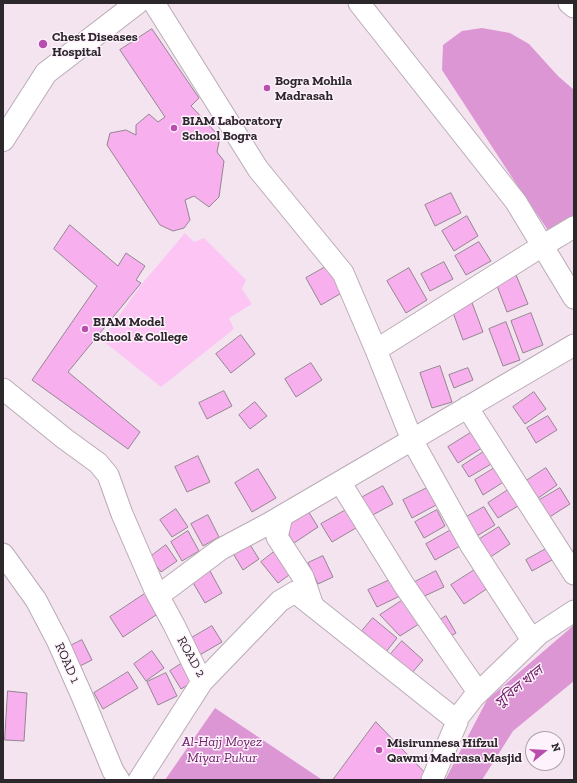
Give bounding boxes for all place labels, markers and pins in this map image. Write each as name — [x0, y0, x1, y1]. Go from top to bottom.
place label: Chest Diseases Hospital — [52, 29, 138, 60]
marker: Chest Diseases Hospital — [37, 38, 49, 50]
place label: Bogra Mohila Madrasah — [275, 73, 352, 104]
marker: Bogra Mohila Madrasah — [262, 83, 272, 93]
place label: BIAM Laboratory School Bogra — [182, 113, 282, 144]
marker: BIAM Laboratory School Bogra — [169, 123, 179, 133]
place label: BIAM Model School & College — [93, 314, 188, 345]
marker: BIAM Model School & College — [80, 324, 90, 334]
place label: Misirunnesa Hifzul Qawmi Madrasa Masjid — [387, 735, 522, 766]
marker: Misirunnesa Hifzul Qawmi Madrasa Masjid — [374, 745, 384, 755]

